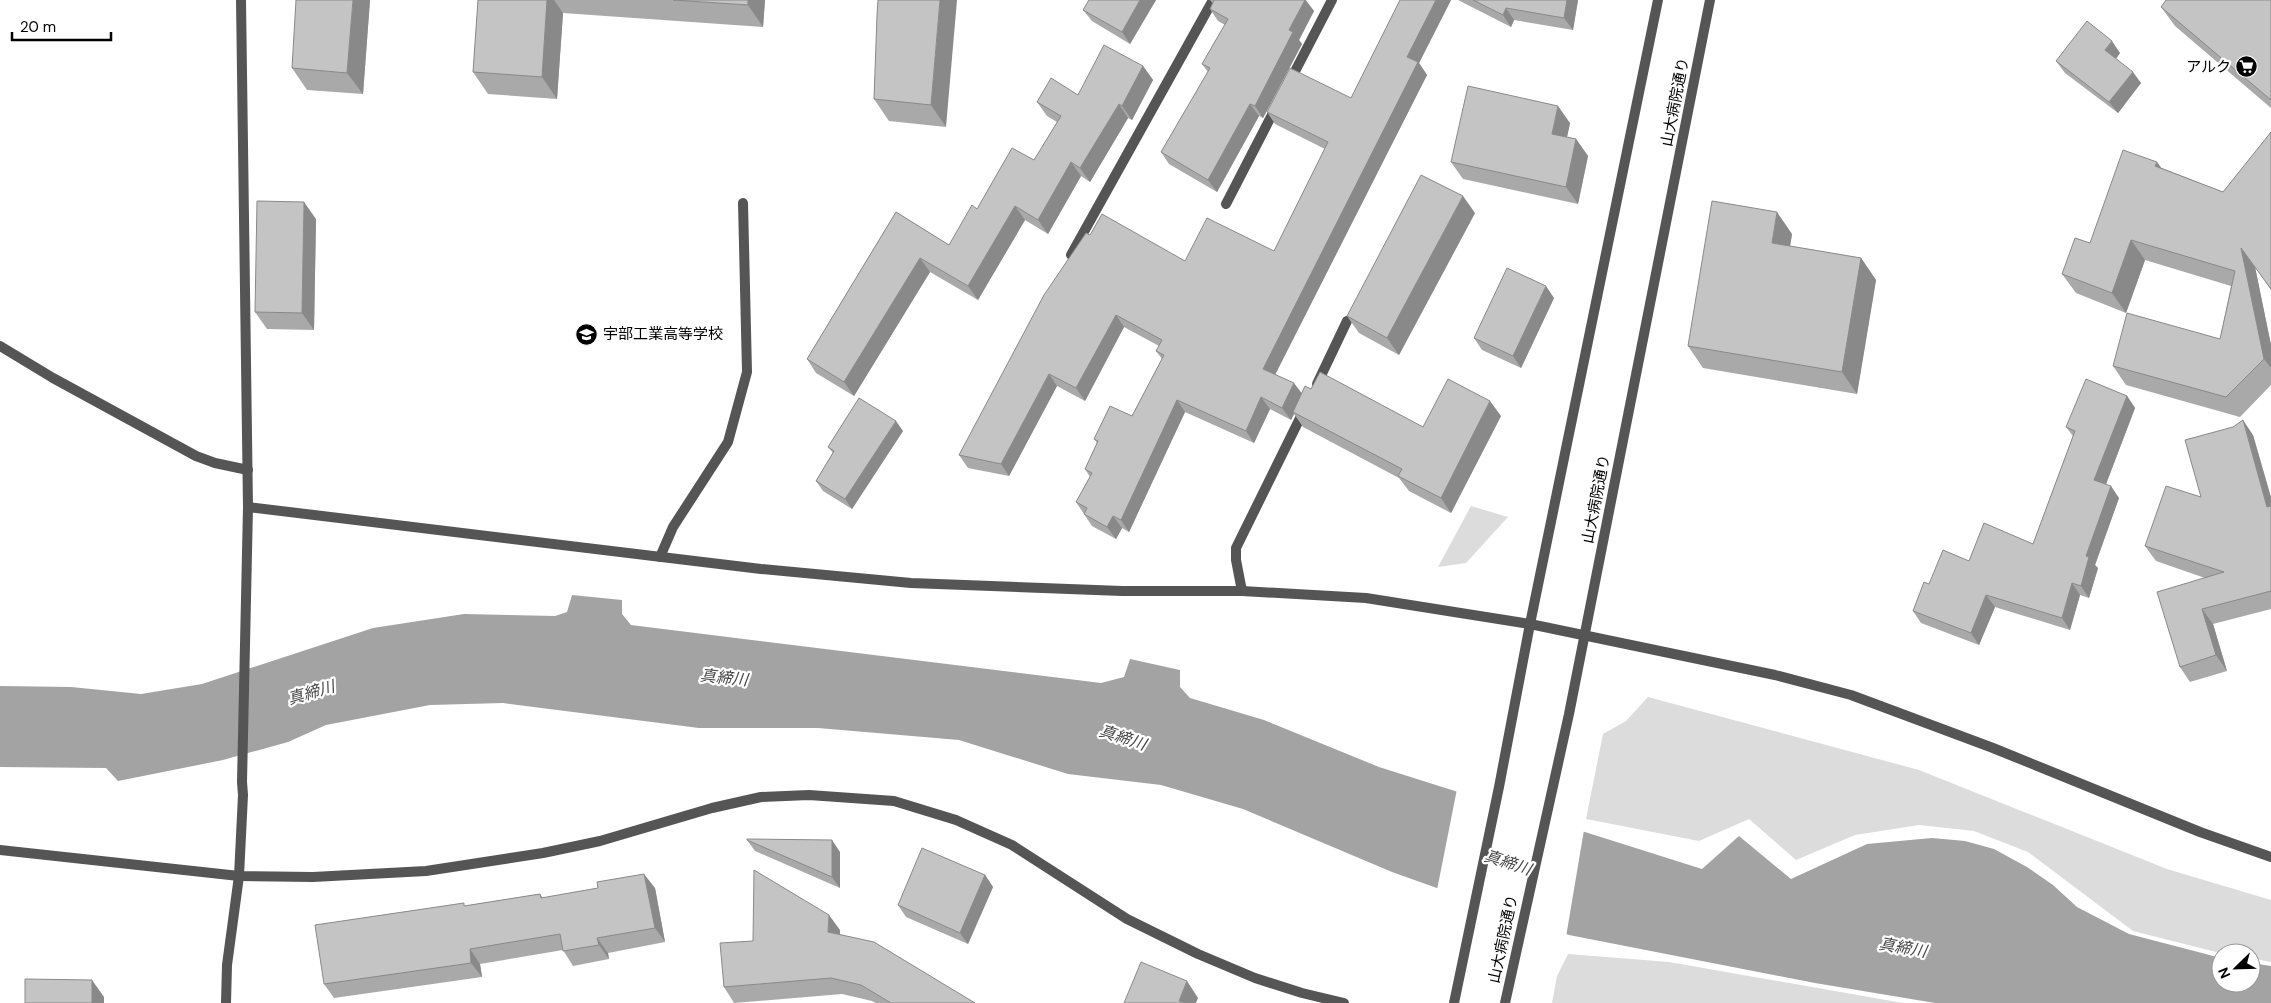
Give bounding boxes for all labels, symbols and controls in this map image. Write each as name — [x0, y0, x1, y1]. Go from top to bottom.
scale bar — [12, 10, 111, 42]
text: 20 m — [20, 17, 56, 37]
supermarket icon: アルク — [2235, 55, 2259, 79]
street label: 山大病院通り — [1657, 56, 1693, 148]
place label: アルク — [2186, 57, 2231, 77]
school or university icon: 宇部工業高等学校 — [575, 322, 599, 346]
place label: 宇部工業高等学校 — [603, 324, 723, 344]
street label: 山大病院通り — [1578, 453, 1614, 545]
water label: 真締川 — [699, 665, 751, 691]
water label: 真締川 — [285, 675, 339, 709]
water label: 真締川 — [1097, 720, 1151, 755]
water label: 真締川 — [1482, 845, 1536, 880]
street label: 山大病院通り — [1484, 893, 1522, 985]
water label: 真締川 — [1877, 933, 1930, 962]
north arrow — [2211, 943, 2261, 993]
text: N — [2214, 965, 2234, 981]

